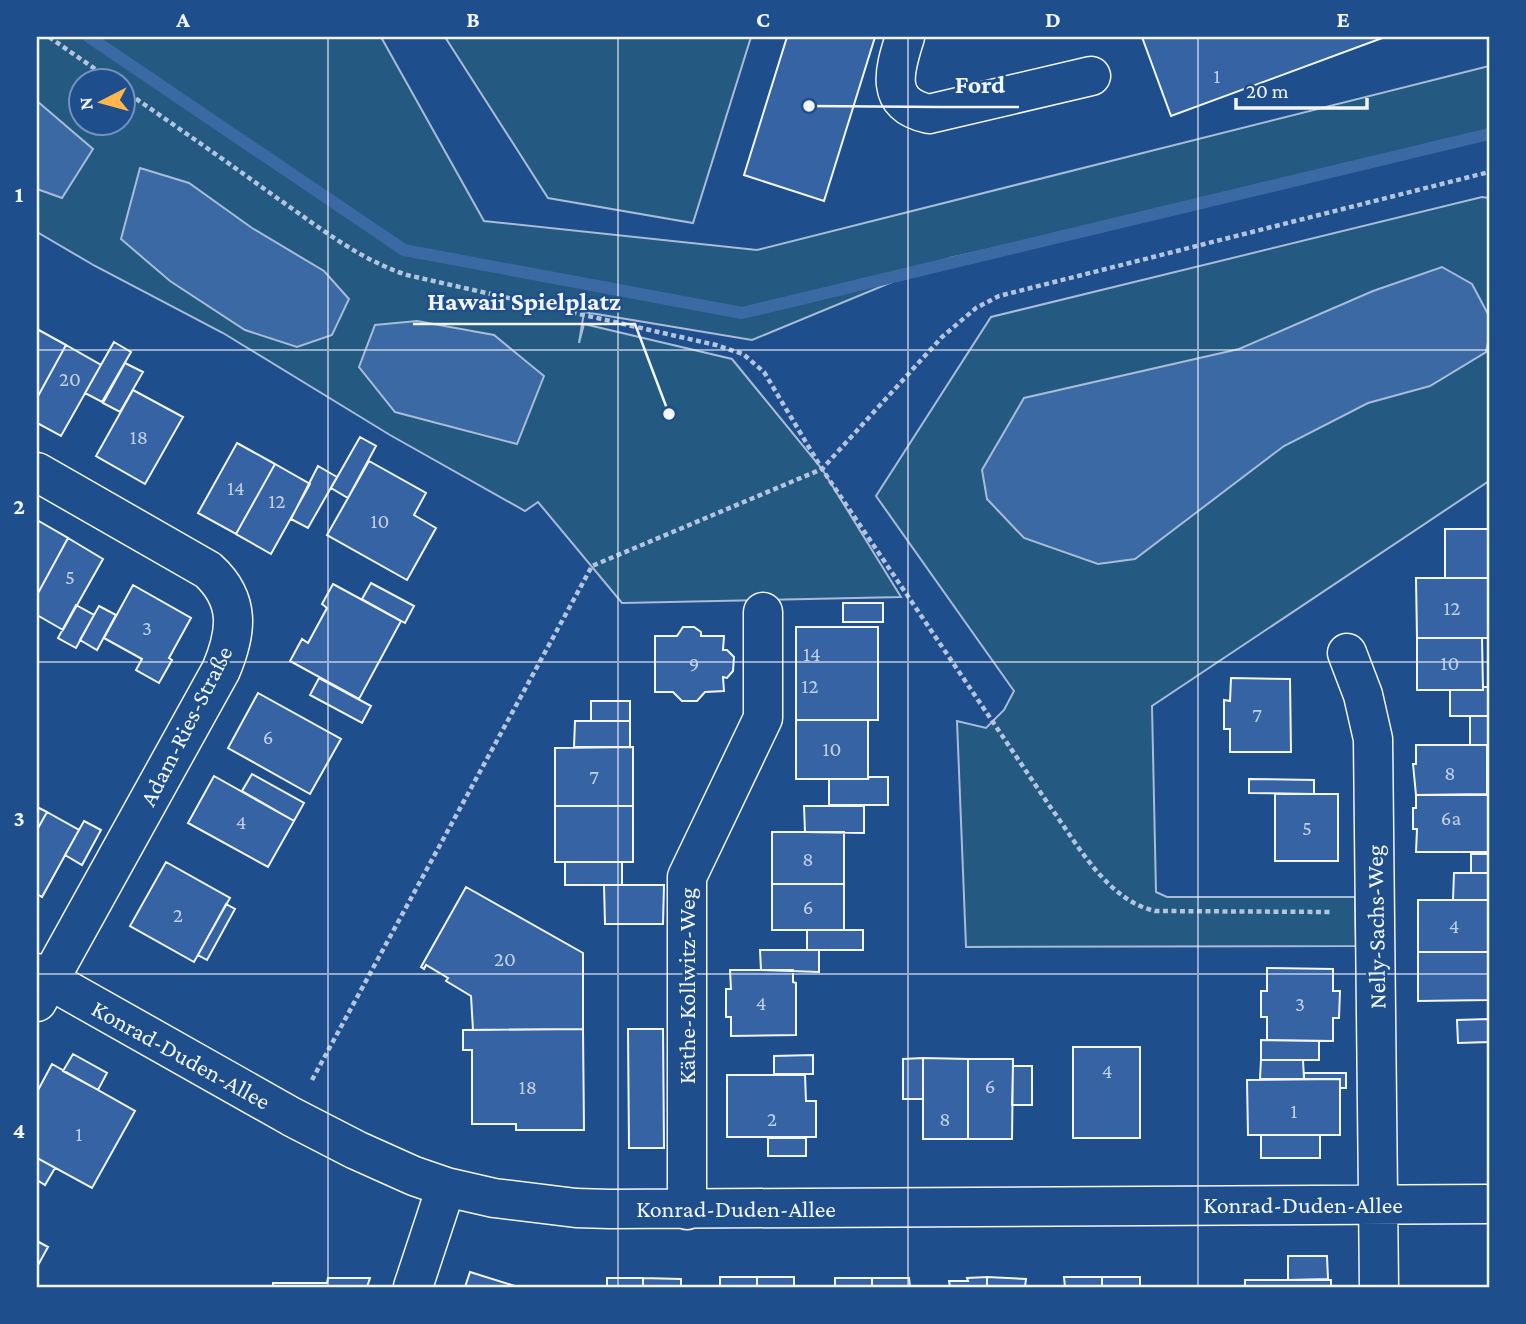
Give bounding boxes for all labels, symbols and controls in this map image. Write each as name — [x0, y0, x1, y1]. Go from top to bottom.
text: A — [175, 6, 190, 32]
text: B — [466, 6, 480, 32]
text: C — [756, 6, 770, 32]
text: D — [1045, 6, 1061, 32]
text: E — [1336, 6, 1350, 32]
callout: Ford — [941, 60, 1019, 107]
house number: 1 — [1214, 64, 1221, 88]
north arrow — [66, 66, 136, 136]
scale bar — [1236, 66, 1367, 110]
text: Ford — [955, 70, 1005, 99]
text: 20 m — [1246, 79, 1289, 103]
text: N — [74, 96, 97, 111]
text: 1 — [15, 181, 24, 207]
callout: Hawaii Spielplatz — [413, 277, 635, 324]
text: Hawaii Spielplatz — [427, 287, 621, 316]
house number: 20 — [59, 367, 81, 391]
house number: 18 — [130, 425, 148, 449]
house number: 14 — [227, 476, 245, 500]
house number: 12 — [269, 489, 285, 513]
text: 2 — [13, 493, 25, 519]
house number: 10 — [371, 509, 389, 533]
house number: 5 — [65, 565, 75, 589]
house number: 12 — [1444, 596, 1460, 620]
house number: 3 — [142, 616, 152, 640]
street label: Adam-Ries-Straße — [134, 641, 238, 810]
house number: 14 — [803, 642, 821, 666]
house number: 10 — [1441, 651, 1459, 675]
house number: 9 — [689, 652, 699, 676]
house number: 12 — [802, 674, 818, 698]
house number: 7 — [1252, 703, 1262, 727]
house number: 6 — [263, 725, 273, 749]
house number: 10 — [823, 737, 841, 761]
house number: 8 — [1444, 761, 1456, 785]
house number: 7 — [589, 765, 599, 789]
text: 3 — [13, 805, 25, 831]
house number: 6a — [1441, 806, 1461, 830]
house number: 4 — [236, 810, 246, 834]
house number: 5 — [1302, 816, 1312, 840]
street label: Nelly-Sachs-Weg — [1361, 844, 1390, 1009]
house number: 8 — [802, 847, 814, 871]
street label: Käthe-Kollwitz-Weg — [673, 887, 700, 1084]
house number: 6 — [803, 895, 813, 919]
house number: 2 — [173, 903, 183, 927]
house number: 4 — [1449, 914, 1459, 938]
house number: 20 — [494, 947, 516, 971]
house number: 4 — [756, 991, 766, 1015]
house number: 3 — [1295, 992, 1305, 1016]
street label: Konrad-Duden-Allee — [87, 994, 275, 1115]
house number: 4 — [1102, 1059, 1112, 1083]
house number: 6 — [985, 1074, 995, 1098]
house number: 18 — [519, 1075, 537, 1099]
house number: 1 — [1291, 1099, 1298, 1123]
house number: 2 — [767, 1107, 777, 1131]
house number: 8 — [939, 1107, 951, 1131]
text: 4 — [13, 1117, 25, 1143]
house number: 1 — [76, 1122, 83, 1146]
street label: Konrad-Duden-Allee — [1203, 1191, 1403, 1218]
street label: Konrad-Duden-Allee — [636, 1195, 836, 1222]

